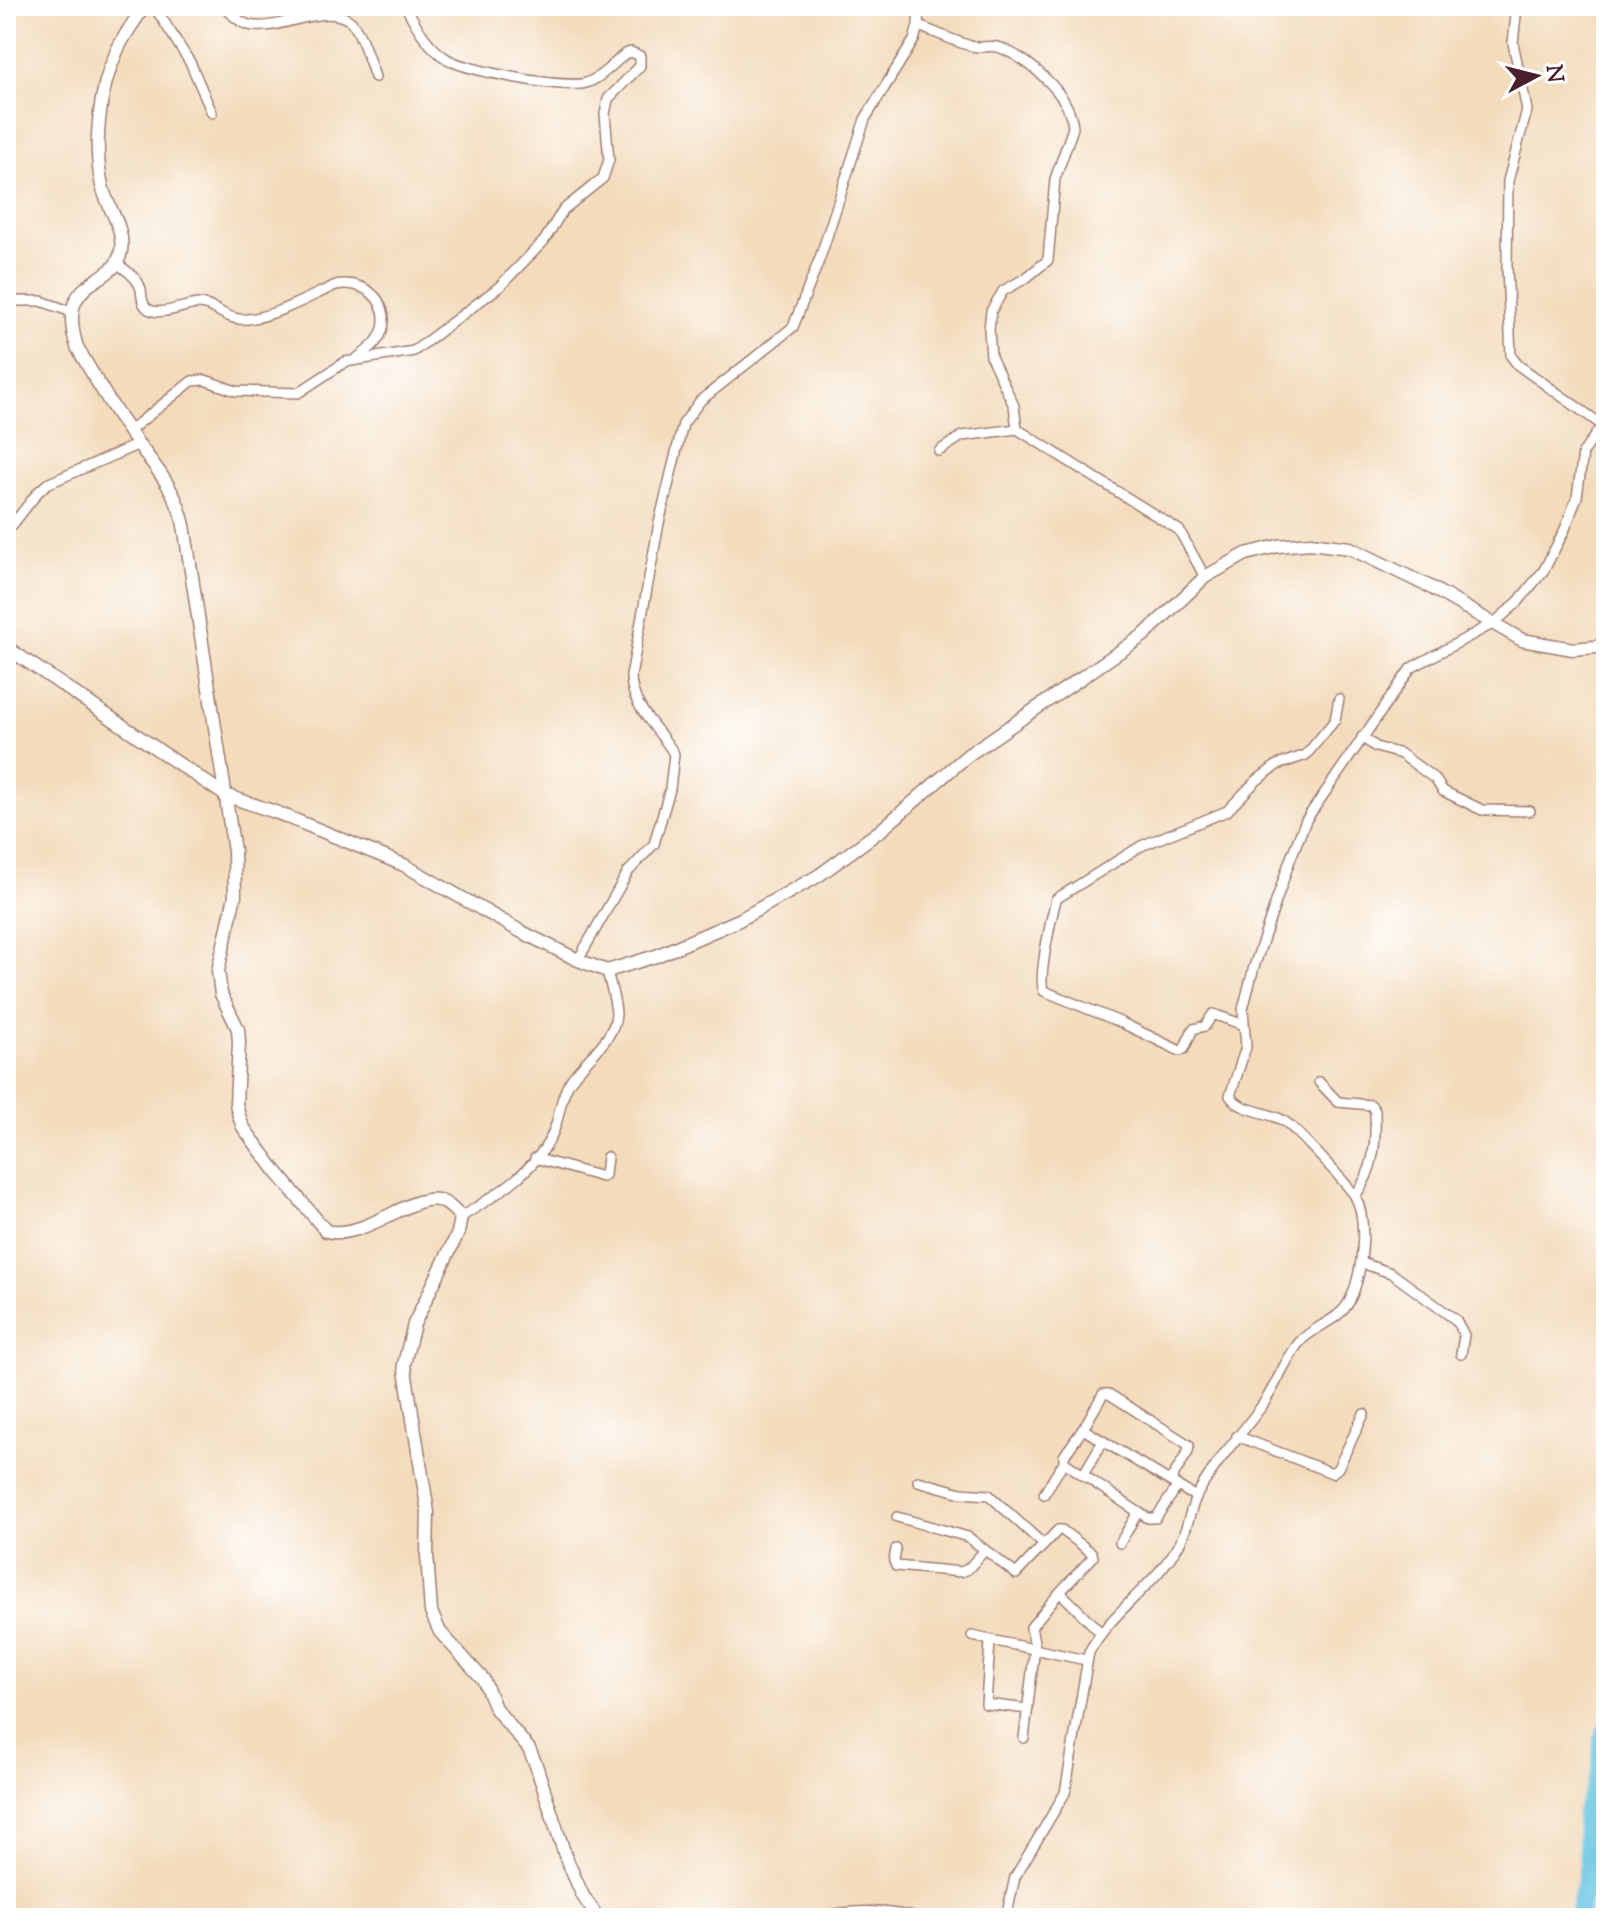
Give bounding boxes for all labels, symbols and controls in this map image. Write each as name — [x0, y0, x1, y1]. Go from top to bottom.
north arrow — [1496, 36, 1576, 116]
text: N — [1536, 63, 1570, 85]

